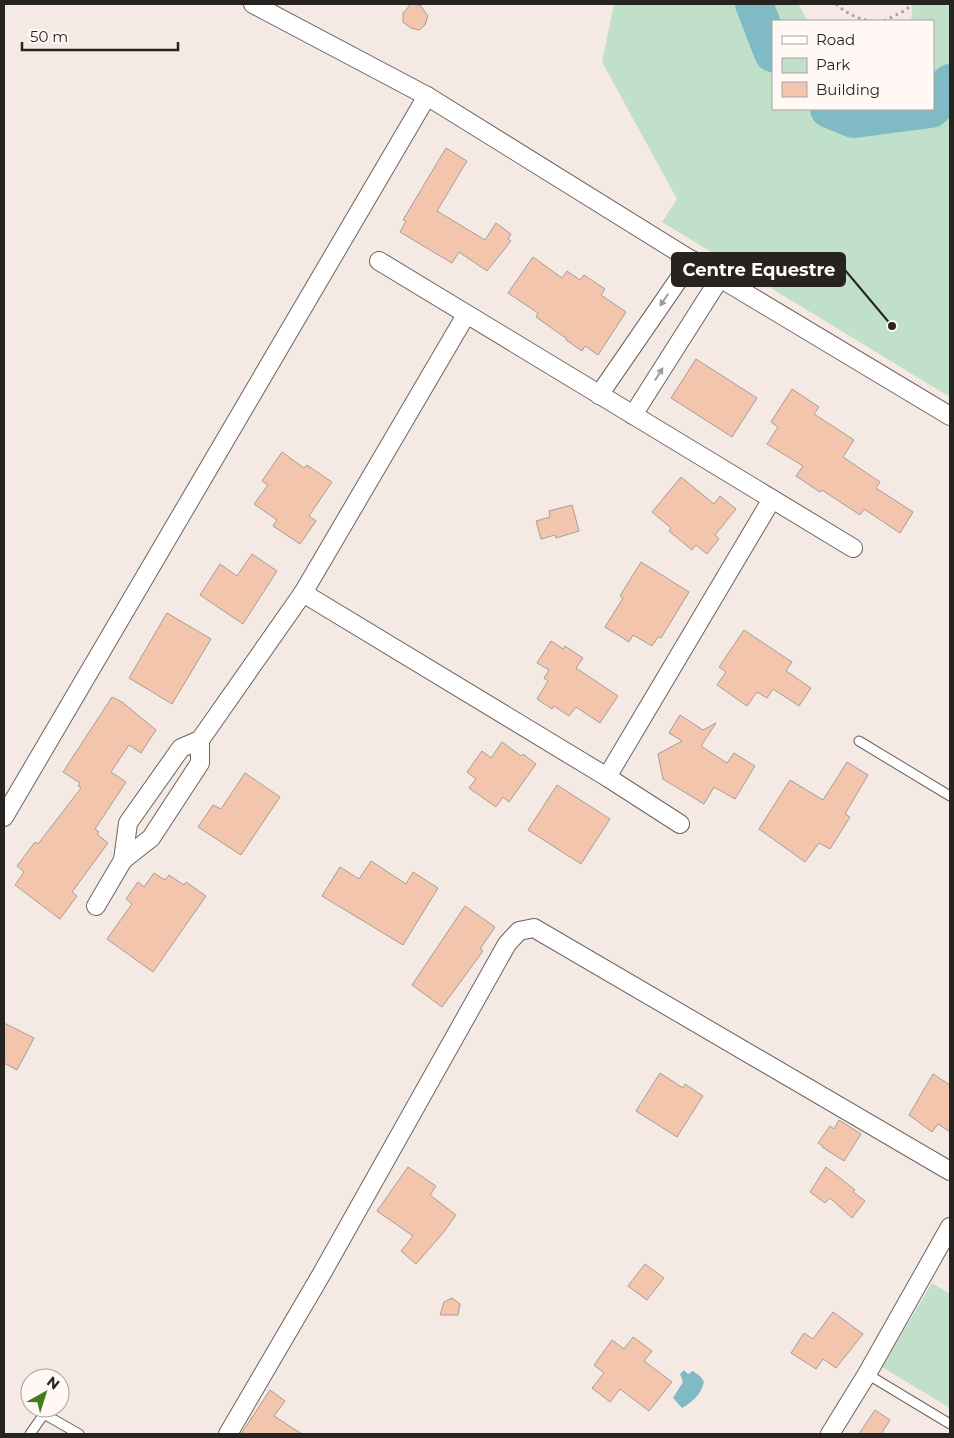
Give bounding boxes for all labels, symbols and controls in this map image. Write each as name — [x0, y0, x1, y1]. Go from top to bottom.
scale bar — [22, 20, 179, 52]
legend — [772, 20, 934, 110]
text: 50 m — [30, 27, 68, 46]
text: Road — [816, 30, 855, 49]
text: Park — [816, 55, 850, 74]
text: Building — [816, 80, 880, 99]
callout: Centre Equestre — [672, 253, 845, 286]
text: Centre Equestre — [683, 259, 835, 281]
one-way arrow — [659, 294, 669, 307]
one-way arrow — [654, 368, 663, 381]
north arrow — [20, 1368, 70, 1418]
text: N — [43, 1372, 63, 1393]

